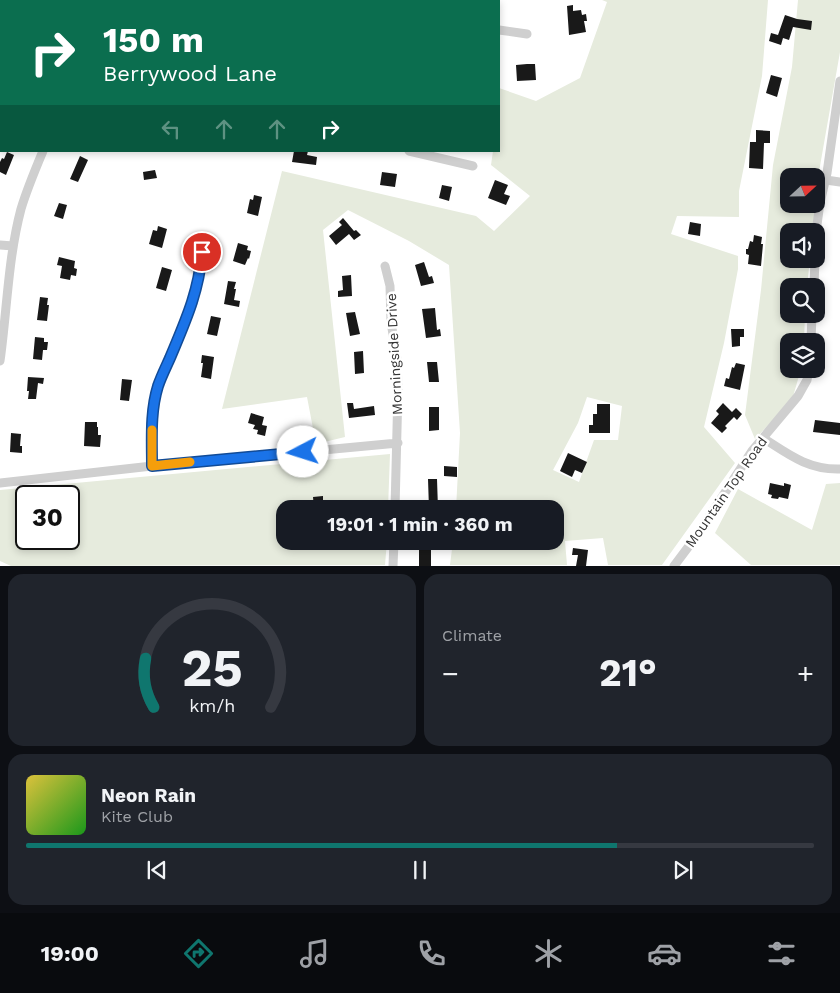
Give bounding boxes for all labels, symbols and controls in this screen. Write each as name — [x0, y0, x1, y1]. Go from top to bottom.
text: 150 m — [103, 19, 204, 61]
icon: right — [20, 20, 85, 85]
text: Berrywood Lane — [103, 61, 277, 86]
icon: left — [157, 115, 185, 143]
icon: ahead — [210, 115, 238, 143]
icon: ahead — [263, 115, 291, 143]
icon: right — [316, 115, 344, 143]
north arrow — [780, 168, 825, 212]
map controls — [780, 168, 825, 378]
button: sound — [780, 223, 825, 268]
pin — [181, 231, 223, 273]
icon: arrive — [188, 238, 216, 266]
button: search — [780, 278, 825, 323]
street label: Morningside Drive — [383, 293, 405, 415]
button: layers — [780, 333, 825, 378]
position arrow — [276, 425, 328, 477]
street label: Mountain Top Road — [682, 434, 770, 550]
speed limit sign: 30 — [15, 485, 80, 550]
text: 19:01 · 1 min · 360 m — [327, 513, 513, 536]
text: Climate — [442, 626, 502, 645]
text: 25 — [181, 638, 243, 699]
text: 21° — [599, 651, 657, 695]
text: − — [442, 657, 459, 690]
text: + — [797, 657, 814, 690]
text: km/h — [189, 695, 235, 716]
text: Neon Rain — [101, 784, 196, 807]
text: Kite Club — [101, 807, 173, 826]
icon: previous — [143, 856, 171, 884]
icon: pause — [406, 856, 434, 884]
icon: next — [669, 856, 697, 884]
icon: directions — [181, 936, 216, 971]
icon: music — [297, 936, 332, 971]
icon: phone — [414, 936, 449, 971]
icon: climate — [531, 936, 566, 971]
icon: car — [647, 936, 682, 971]
icon: filters — [764, 936, 799, 971]
text: 19:00 — [41, 941, 99, 966]

